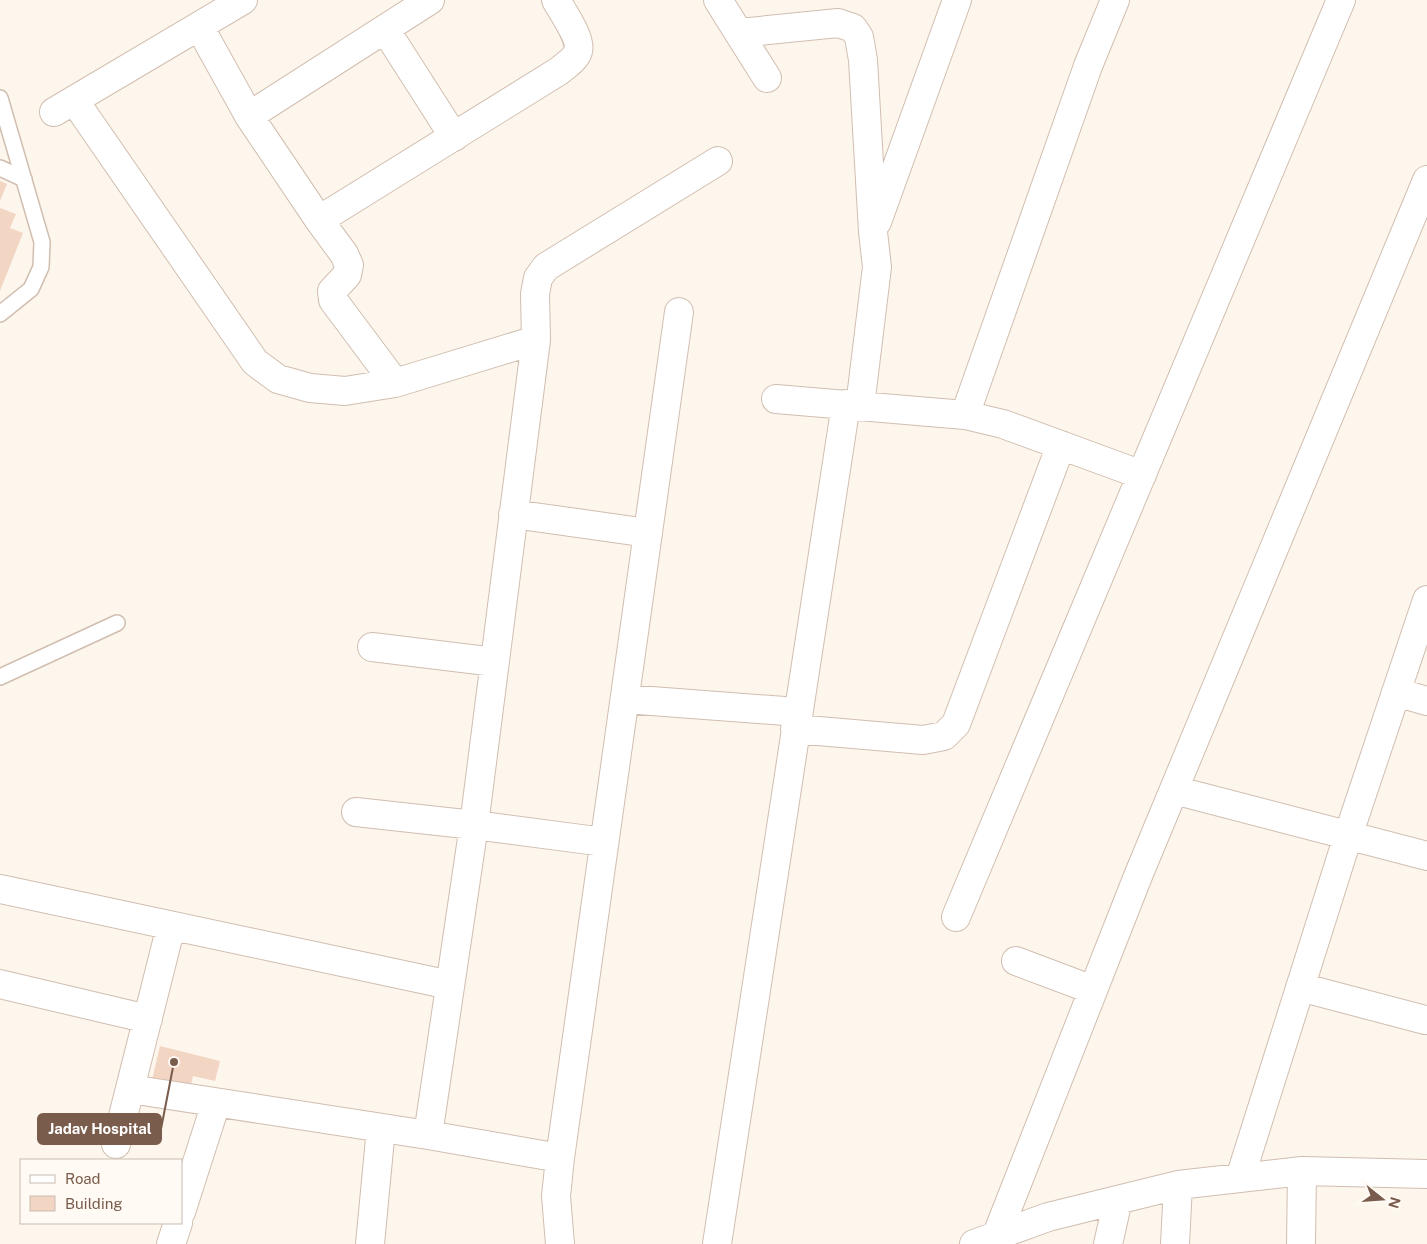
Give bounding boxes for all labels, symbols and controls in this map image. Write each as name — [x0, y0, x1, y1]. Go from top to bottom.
callout: Jadav Hospital — [38, 1114, 161, 1144]
text: Jadav Hospital — [48, 1120, 152, 1137]
legend — [20, 1159, 182, 1224]
text: Road — [65, 1170, 101, 1187]
north arrow — [1357, 1174, 1407, 1224]
text: Building — [65, 1195, 123, 1212]
text: N — [1385, 1195, 1404, 1210]

